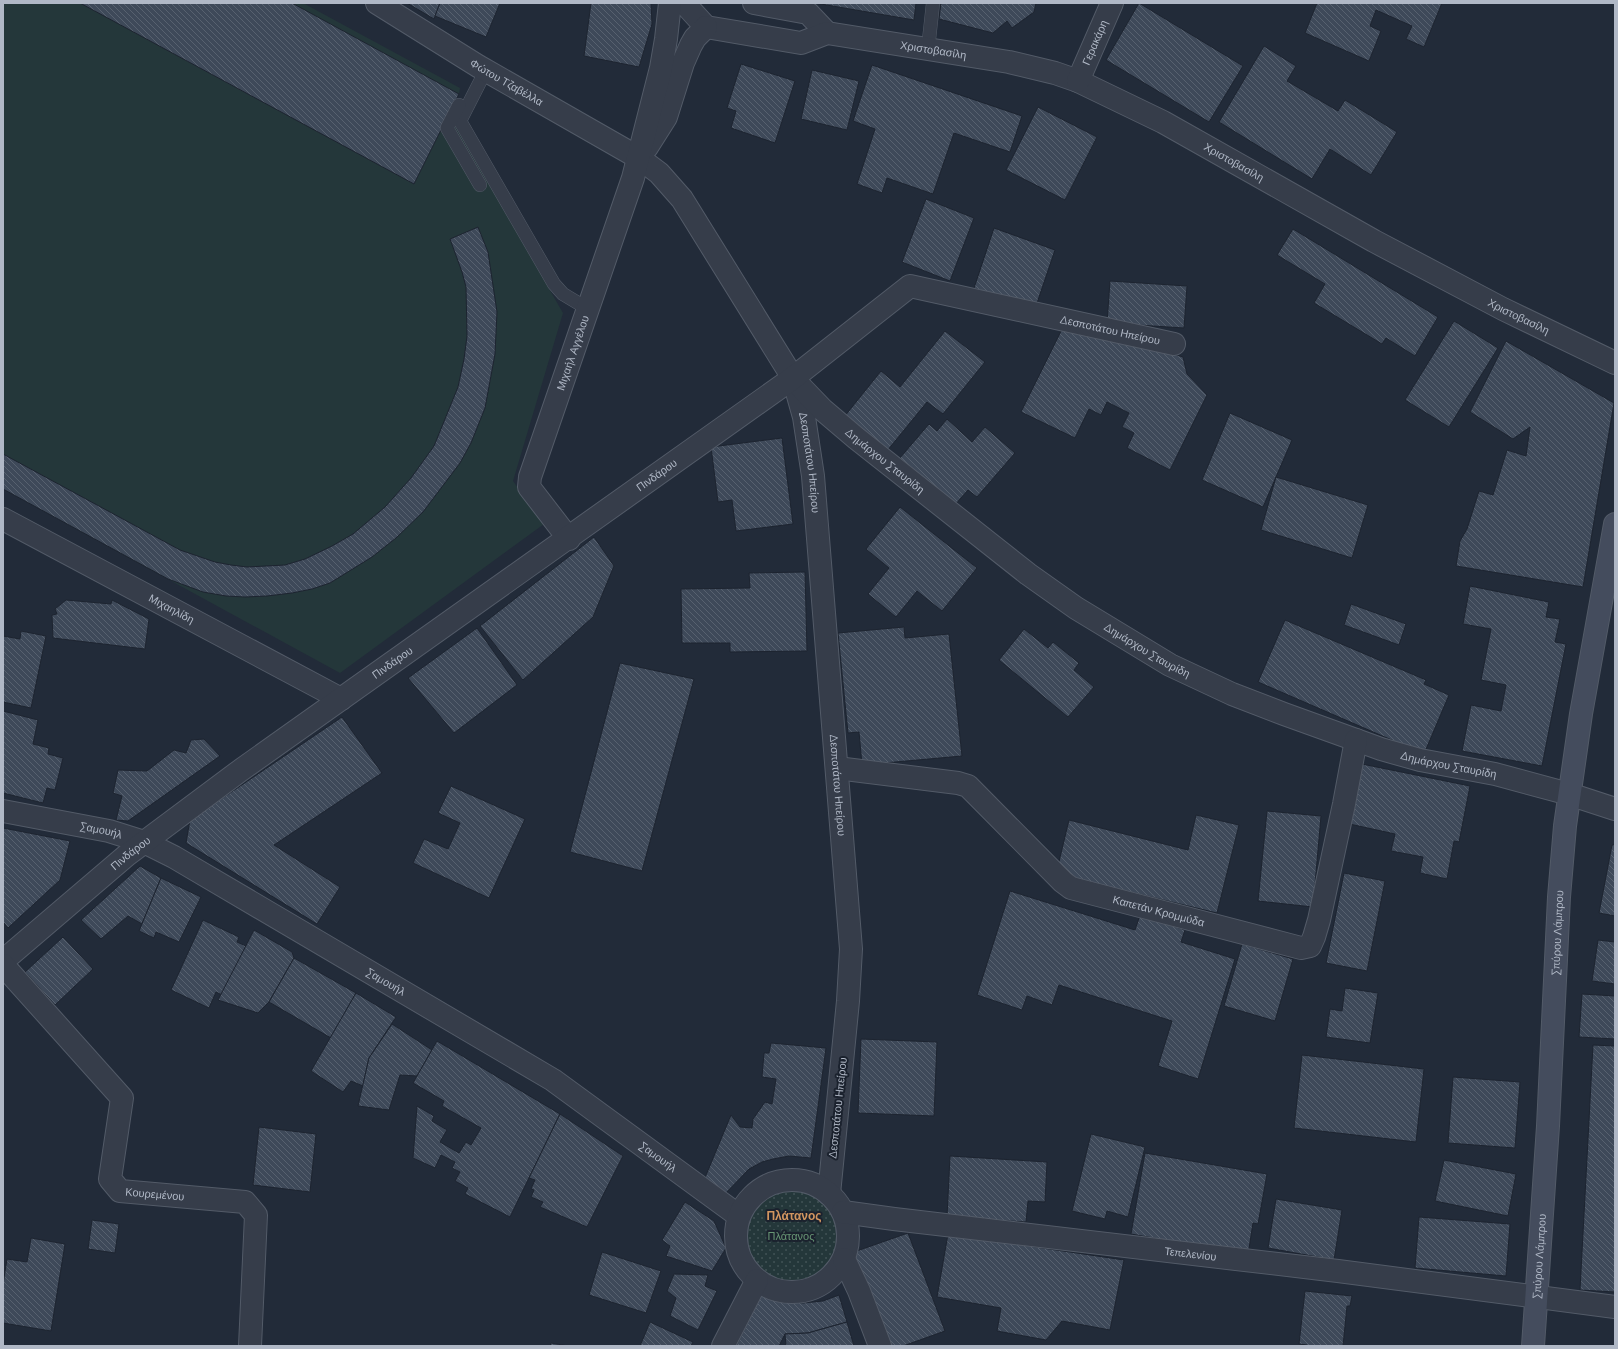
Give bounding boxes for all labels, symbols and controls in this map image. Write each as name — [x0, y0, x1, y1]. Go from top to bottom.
street label: Γερακάρη — [1078, 18, 1111, 67]
street label: Χριστοβασίλη — [899, 37, 968, 63]
street label: Φώτου Τζαβέλλα — [467, 55, 547, 110]
street label: Χριστοβασίλη — [1201, 139, 1267, 185]
street label: Χριστοβασίλη — [1485, 295, 1552, 338]
street label: Δεσποτάτου Ηπείρου — [1059, 312, 1161, 348]
street label: Μιχαήλ Αγγέλου — [553, 313, 593, 392]
street label: Δεσποτάτου Ηπείρου — [795, 410, 823, 514]
street label: Δημάρχου Σταυρίδη — [842, 425, 928, 497]
street label: Πινδάρου — [633, 455, 680, 495]
street label: Μιχαηλίδη — [146, 590, 197, 627]
street label: Δημάρχου Σταυρίδη — [1101, 619, 1193, 681]
street label: Πινδάρου — [369, 643, 416, 682]
street label: Δεσποτάτου Ηπείρου — [826, 734, 849, 836]
street label: Δημάρχου Σταυρίδη — [1399, 747, 1498, 782]
street label: Σαμουήλ — [79, 818, 125, 842]
street label: Πινδάρου — [107, 833, 153, 873]
street label: Σπύρου Λάμπρου — [1548, 890, 1567, 976]
street label: Καπετάν Κρομμύδα — [1111, 892, 1207, 930]
street label: Σαμουήλ — [364, 964, 409, 999]
street label: Δεσποτάτου Ηπείρου — [825, 1057, 851, 1159]
street label: Σαμουήλ — [636, 1138, 680, 1176]
street label: Κουρεμένου — [125, 1184, 185, 1204]
district label: Πλάτανος — [766, 1208, 822, 1224]
street label: Σπύρου Λάμπρου — [1529, 1213, 1549, 1299]
park label: Πλάτανος — [767, 1229, 815, 1244]
street label: Τεπελενίου — [1164, 1243, 1217, 1264]

